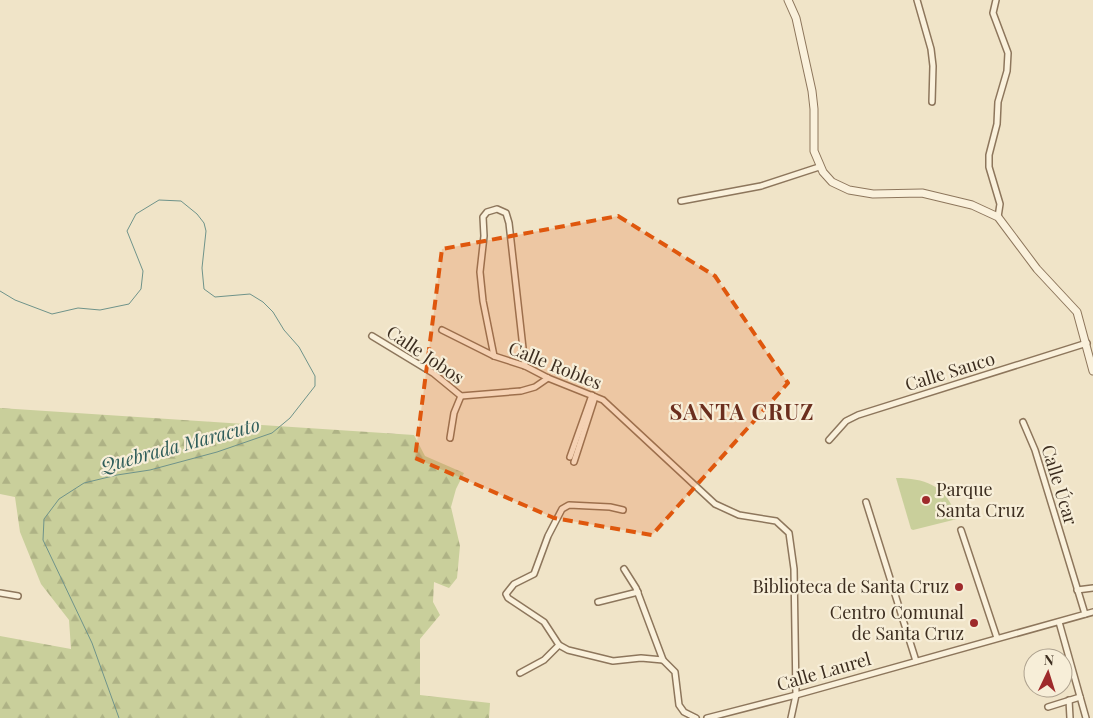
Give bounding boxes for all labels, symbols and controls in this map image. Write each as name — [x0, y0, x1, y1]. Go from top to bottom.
street label: Calle Jobos — [382, 319, 469, 389]
street label: Calle Robles — [505, 335, 606, 395]
street label: Calle Sauco — [902, 346, 998, 396]
district label: SANTA CRUZ — [670, 396, 814, 426]
water label: Quebrada Maracuto — [96, 410, 262, 478]
street label: Calle Úcar — [1036, 442, 1084, 528]
place label: Parque Santa Cruz — [936, 477, 1024, 522]
marker: Parque Santa Cruz — [920, 494, 932, 506]
place label: Biblioteca de Santa Cruz — [752, 574, 949, 598]
marker: Biblioteca de Santa Cruz — [953, 581, 965, 593]
place label: Centro Comunal de Santa Cruz — [830, 600, 964, 645]
marker: Centro Comunal de Santa Cruz — [968, 617, 980, 629]
street label: Calle Laurel — [774, 646, 874, 696]
north arrow — [1023, 648, 1073, 698]
text: N — [1043, 650, 1055, 669]

